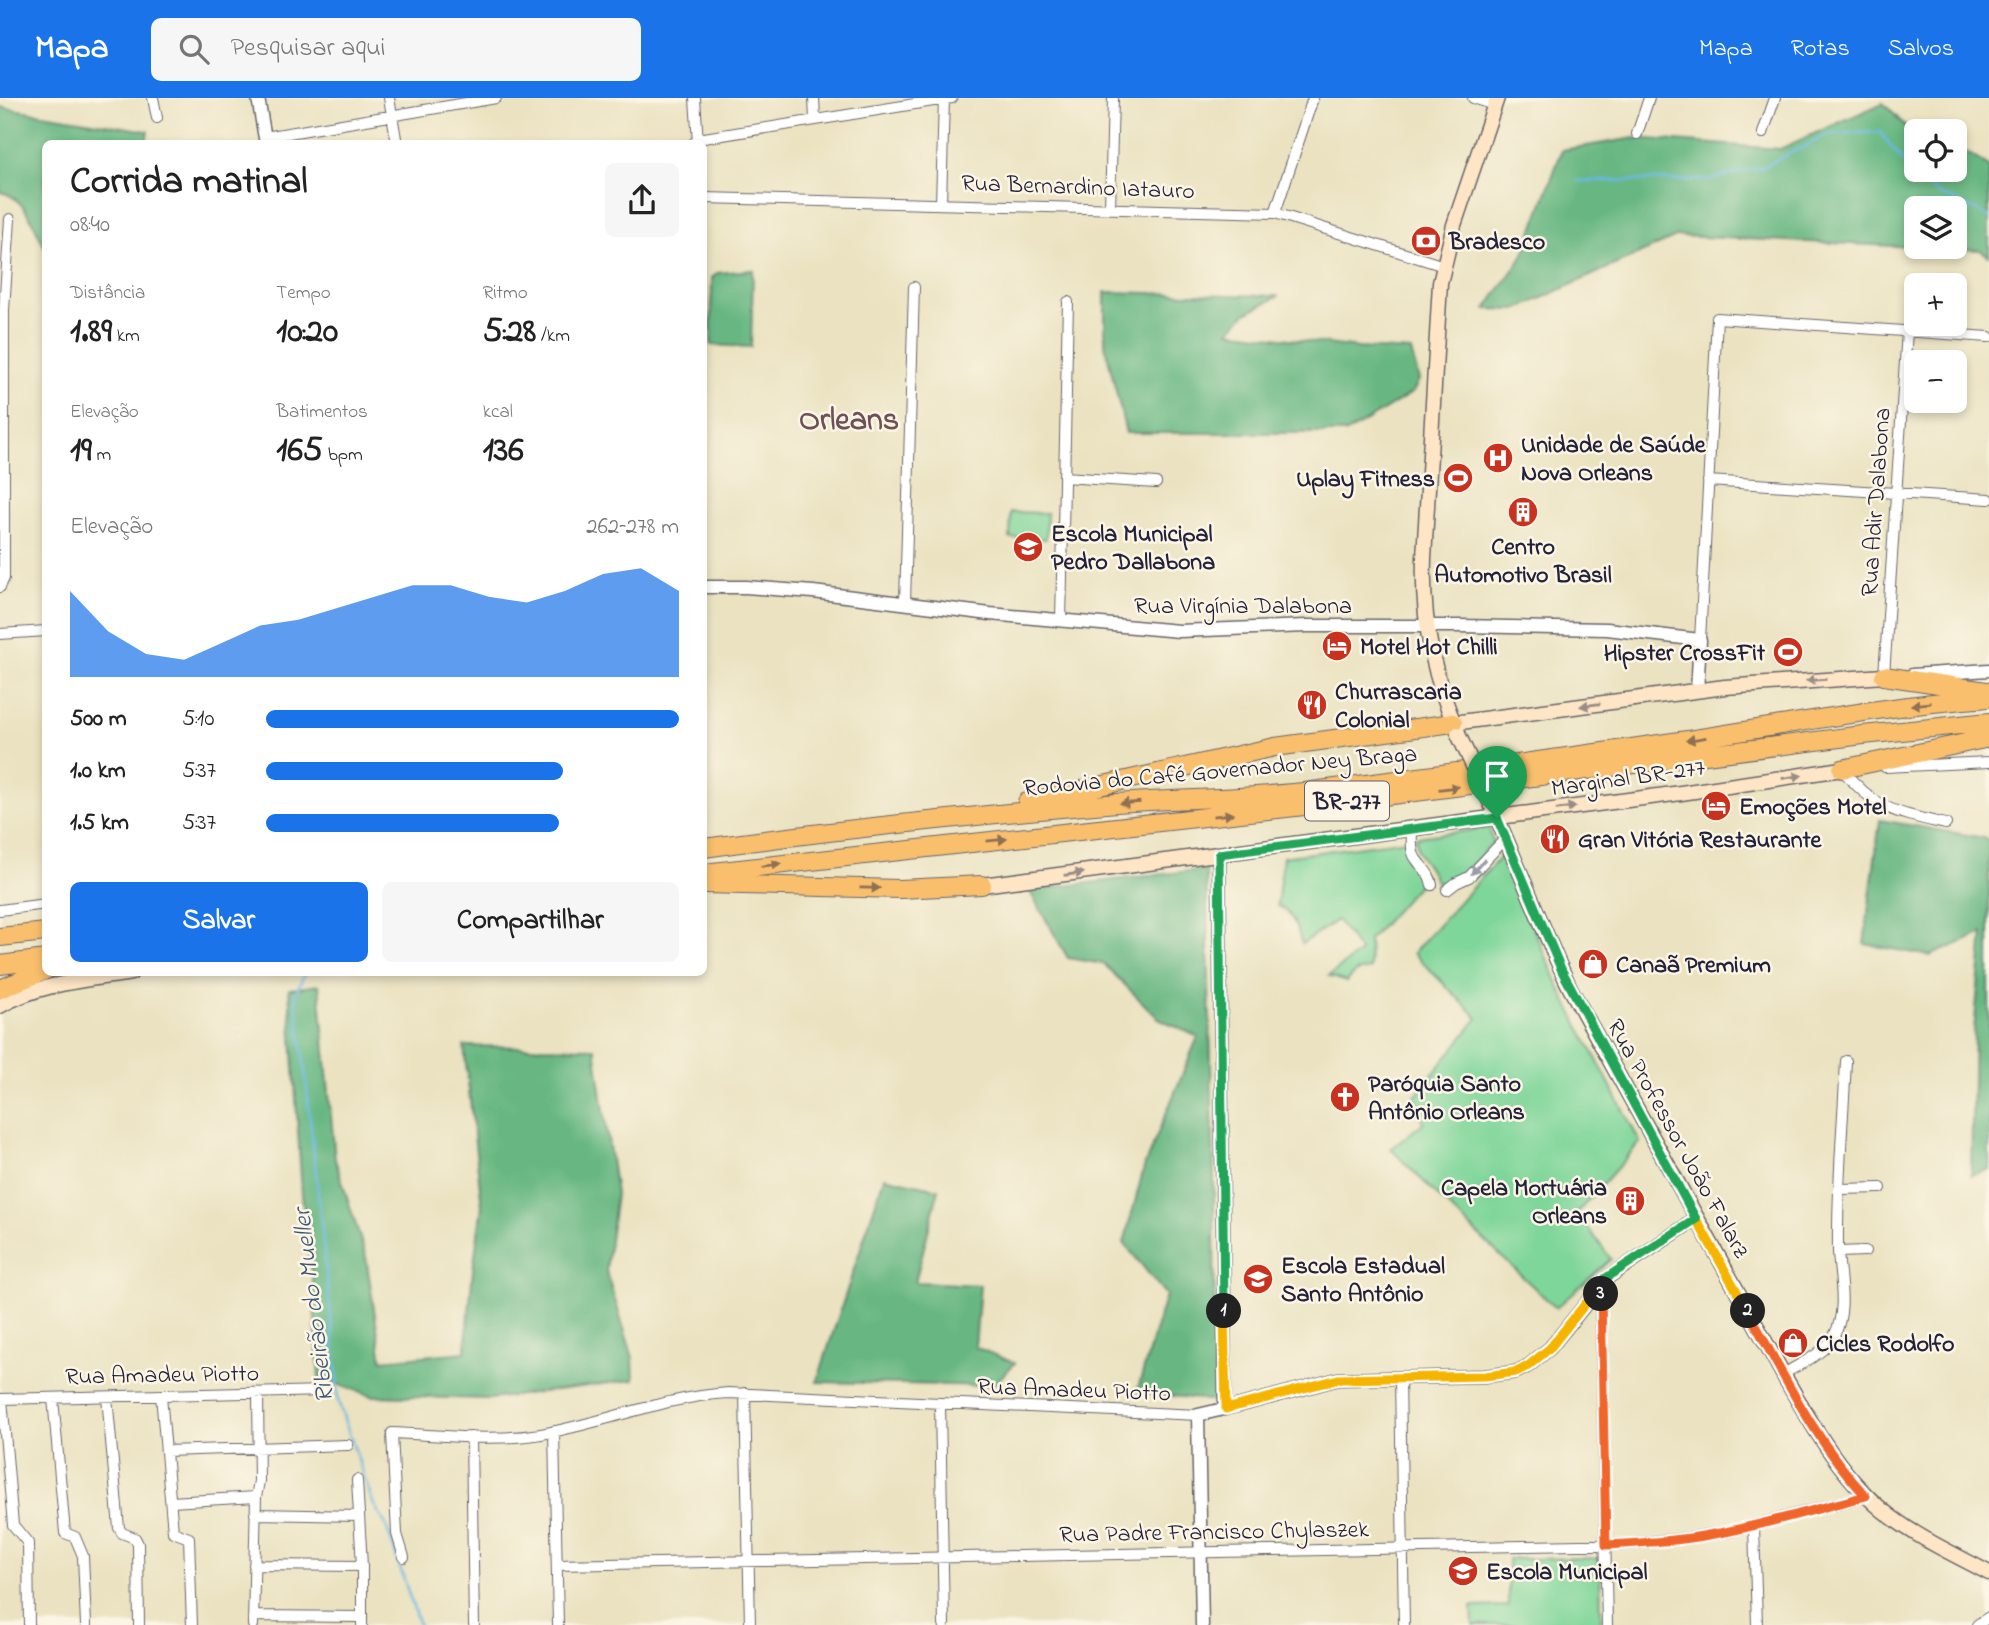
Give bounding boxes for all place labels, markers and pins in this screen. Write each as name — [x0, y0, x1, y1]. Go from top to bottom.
bank icon: Bradesco — [1409, 224, 1443, 258]
place label: Bradesco — [1448, 226, 1545, 261]
place label: Unidade de Saúde Nova Orleans — [1521, 429, 1707, 492]
hospital icon: Unidade de Saúde Nova Orleans — [1481, 441, 1515, 475]
sports icon: Uplay Fitness — [1441, 461, 1475, 495]
place label: Uplay Fitness — [1296, 463, 1435, 499]
building icon: Centro Automotivo Brasil — [1506, 495, 1540, 529]
place label: Escola Municipal Pedro Dallabona — [1051, 518, 1215, 581]
school or university icon: Escola Municipal Pedro Dallabona — [1011, 530, 1045, 564]
place label: Centro Automotivo Brasil — [1434, 531, 1612, 594]
hotel icon: Motel Hot Chilli — [1320, 629, 1354, 663]
place label: Motel Hot Chilli — [1360, 631, 1498, 666]
sports icon: Hipster CrossFit — [1771, 635, 1805, 669]
place label: Hipster CrossFit — [1604, 637, 1766, 672]
place label: Churrascaria Colonial — [1335, 676, 1462, 739]
restaurant icon: Churrascaria Colonial — [1295, 688, 1329, 722]
pin — [1467, 746, 1527, 818]
hotel icon: Emoções Motel — [1699, 789, 1733, 823]
place label: Emoções Motel — [1739, 791, 1887, 826]
restaurant icon: Gran Vitória Restaurante — [1538, 822, 1572, 856]
place label: Gran Vitória Restaurante — [1578, 824, 1823, 859]
shop icon: Canaã Premium — [1576, 947, 1610, 981]
place label: Canaã Premium — [1616, 949, 1771, 984]
place label: Paróquia Santo Antônio Orleans — [1368, 1068, 1525, 1131]
church icon: Paróquia Santo Antônio Orleans — [1328, 1080, 1362, 1114]
place label: Capela Mortuária Orleans — [1441, 1172, 1607, 1235]
building icon: Capela Mortuária Orleans — [1613, 1184, 1647, 1218]
place label: Escola Estadual Santo Antônio — [1281, 1250, 1445, 1313]
school or university icon: Escola Estadual Santo Antônio — [1241, 1262, 1275, 1296]
pin: 3 — [1584, 1276, 1618, 1312]
pin: 1 — [1206, 1294, 1242, 1328]
pin: 2 — [1730, 1294, 1766, 1328]
shop icon: Cicles Rodolfo — [1776, 1326, 1810, 1360]
place label: Cicles Rodolfo — [1816, 1328, 1954, 1363]
school or university icon: Escola Municipal — [1446, 1554, 1480, 1588]
place label: Escola Municipal — [1486, 1556, 1648, 1591]

